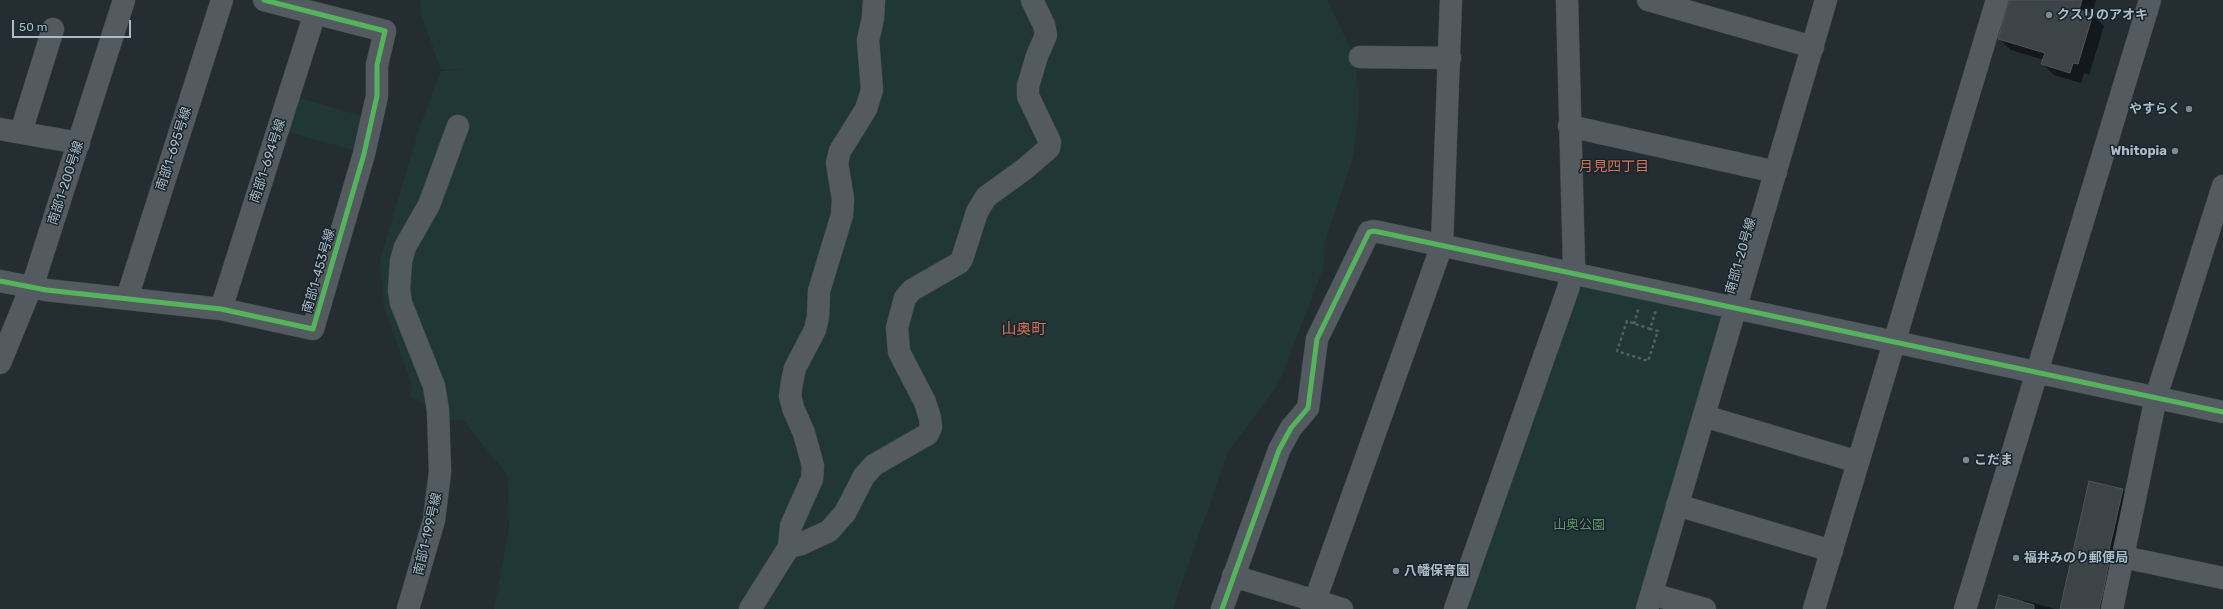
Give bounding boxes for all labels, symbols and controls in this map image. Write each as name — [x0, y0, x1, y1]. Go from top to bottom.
place label: クスリのアオキ — [2057, 7, 2148, 23]
marker: クスリのアオキ — [2044, 10, 2054, 20]
scale bar — [14, 12, 133, 38]
text: 50 m — [19, 20, 47, 34]
place label: やすらく — [2129, 101, 2181, 117]
marker: やすらく — [2184, 104, 2194, 114]
street label: 南部1-695号線 — [153, 105, 195, 193]
street label: 南部1-694号線 — [247, 117, 289, 205]
street label: 南部1-200号線 — [45, 139, 87, 227]
place label: Whitopia — [2110, 143, 2167, 159]
marker: Whitopia — [2170, 146, 2180, 156]
district label: 月見四丁目 — [1579, 159, 1649, 175]
street label: 南部1-20号線 — [1723, 216, 1759, 296]
street label: 南部1-453号線 — [299, 227, 339, 315]
district label: 山奥町 — [1002, 321, 1046, 339]
place label: こだま — [1974, 452, 2013, 468]
marker: こだま — [1961, 455, 1971, 465]
street label: 南部1-199号線 — [411, 491, 445, 577]
park label: 山奥公園 — [1553, 517, 1605, 533]
place label: 福井みのり郵便局 — [2024, 550, 2128, 566]
marker: 福井みのり郵便局 — [2011, 553, 2021, 563]
place label: 八幡保育園 — [1404, 563, 1469, 579]
marker: 八幡保育園 — [1391, 566, 1401, 576]

